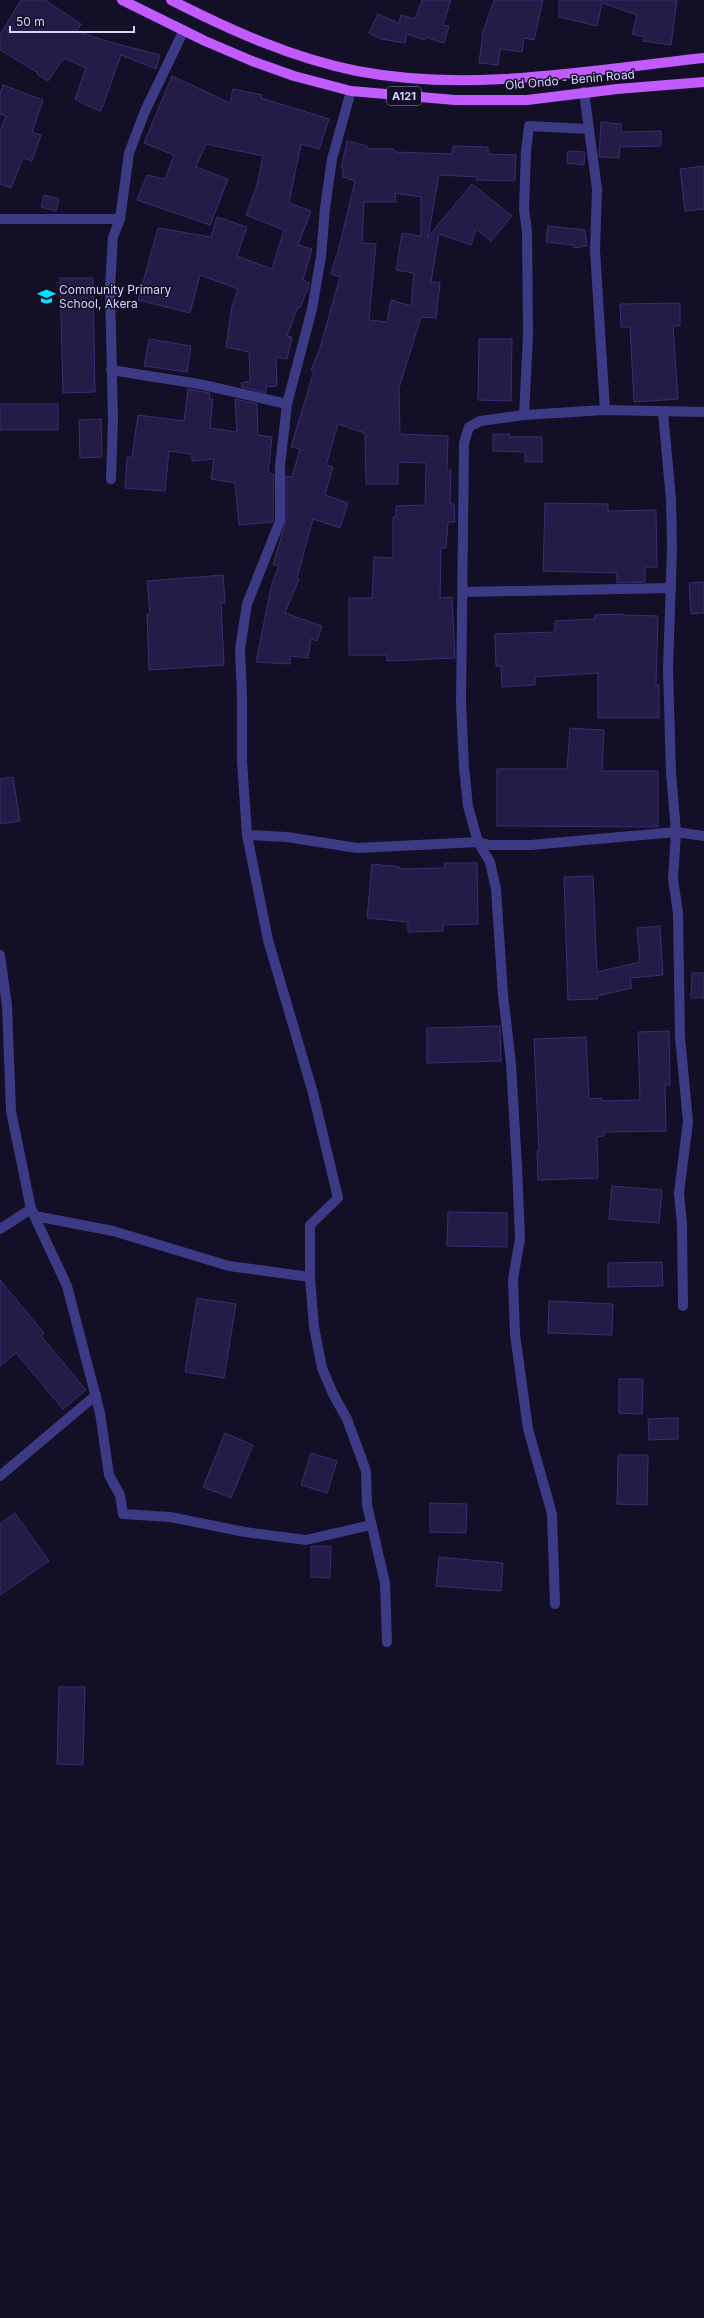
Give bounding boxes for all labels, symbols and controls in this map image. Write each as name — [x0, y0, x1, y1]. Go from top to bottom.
scale bar — [10, 8, 134, 34]
text: 50 m — [16, 14, 45, 29]
street label: Old Ondo - Benin Road — [504, 66, 635, 93]
road number: A121 — [387, 87, 421, 105]
place label: Community Primary School, Akera — [59, 282, 172, 311]
school or university icon: Community Primary School, Akera — [36, 287, 56, 307]

